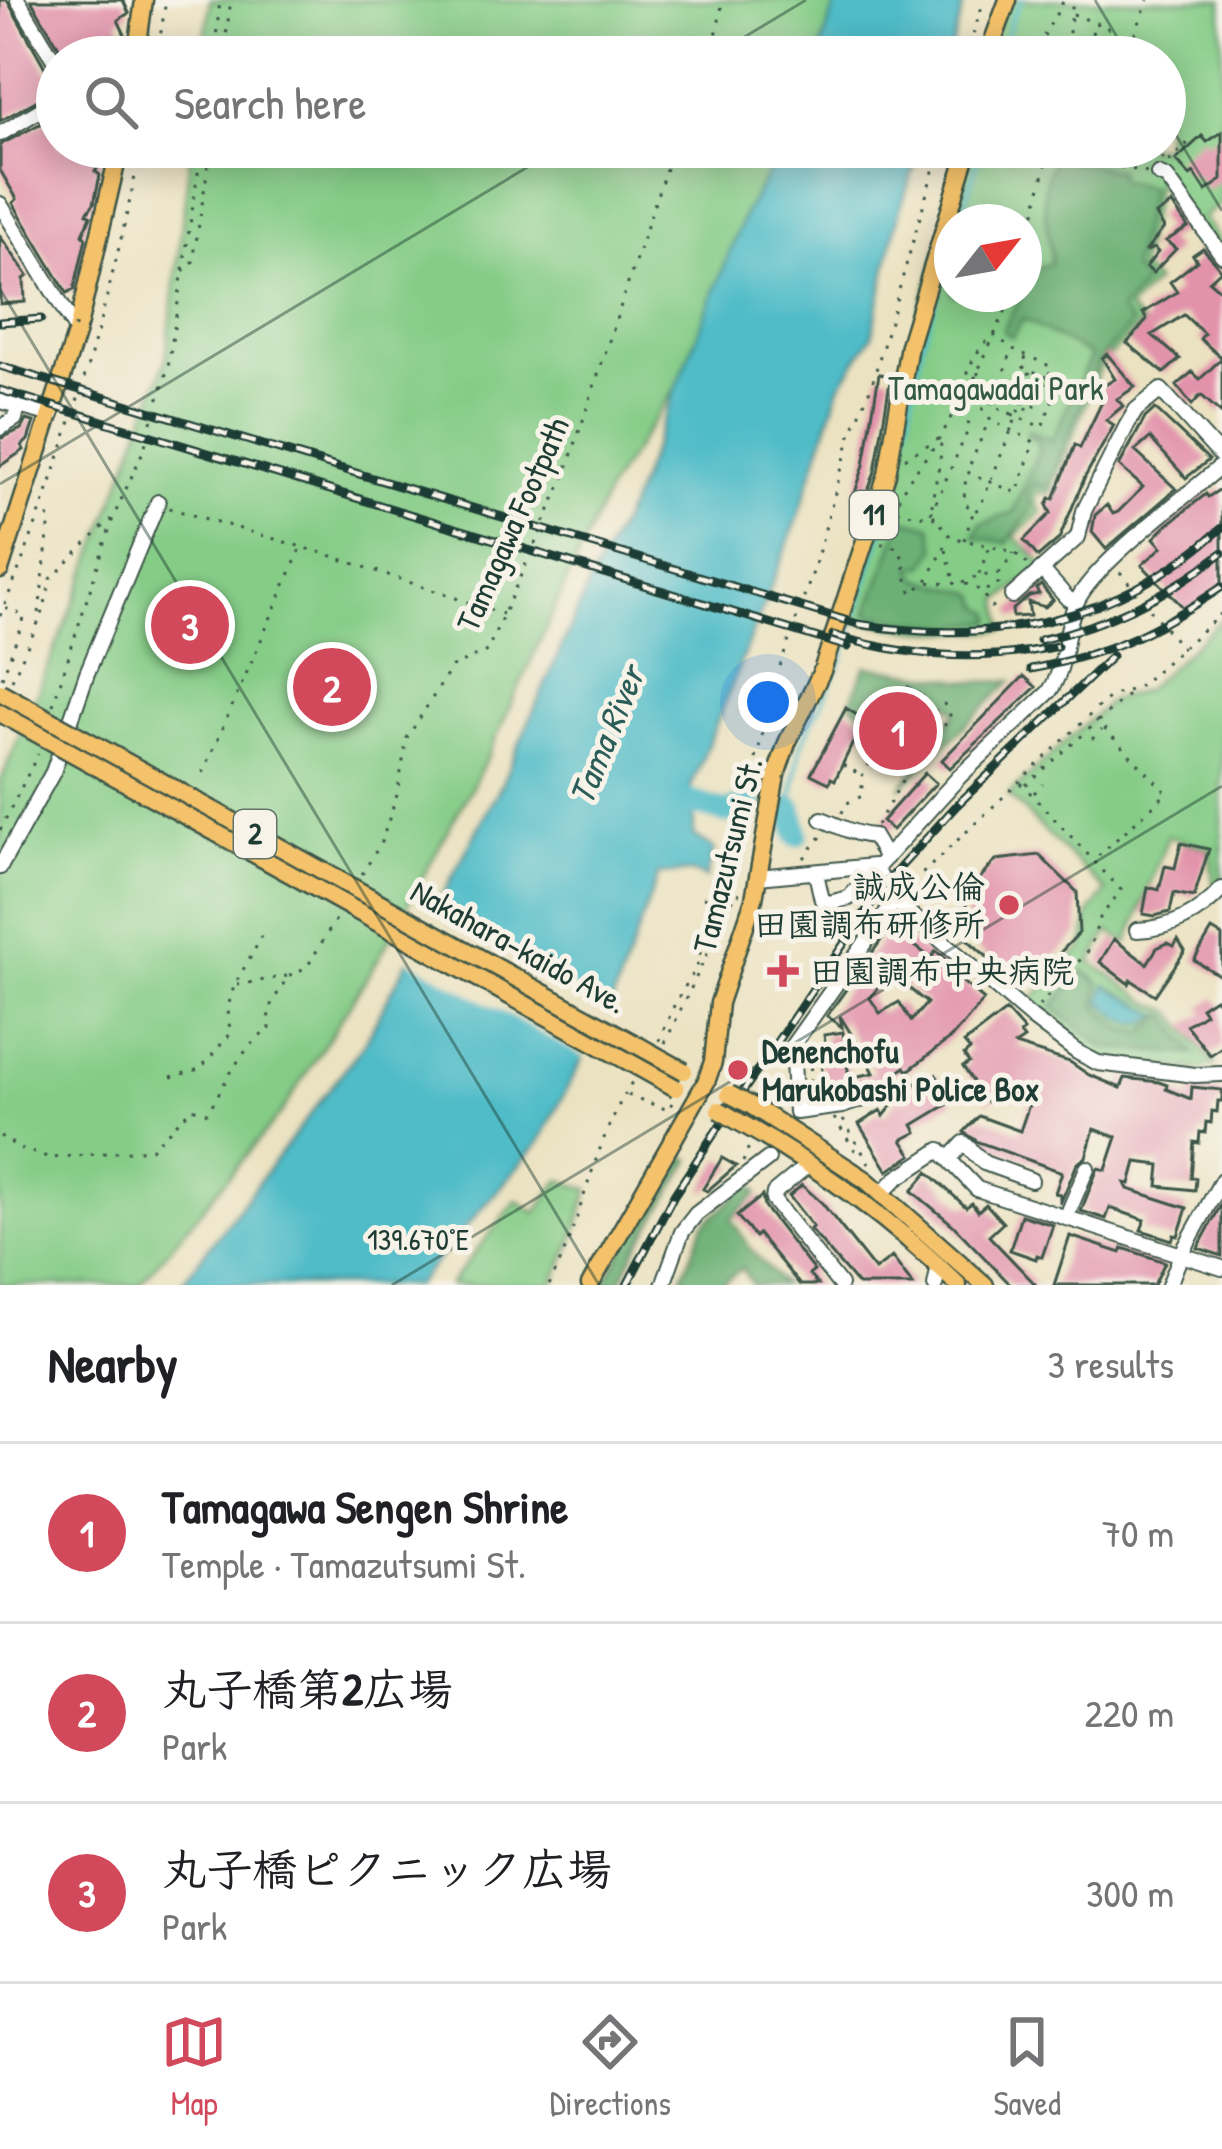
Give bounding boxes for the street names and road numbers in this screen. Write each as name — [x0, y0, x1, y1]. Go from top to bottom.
street label: Tamagawa Footpath — [445, 410, 580, 638]
road number: 11 — [850, 491, 898, 539]
street label: Tamazutsumi St. — [682, 753, 772, 957]
road number: 2 — [234, 810, 276, 858]
street label: Nakahara-kaido Ave. — [403, 869, 635, 1023]

